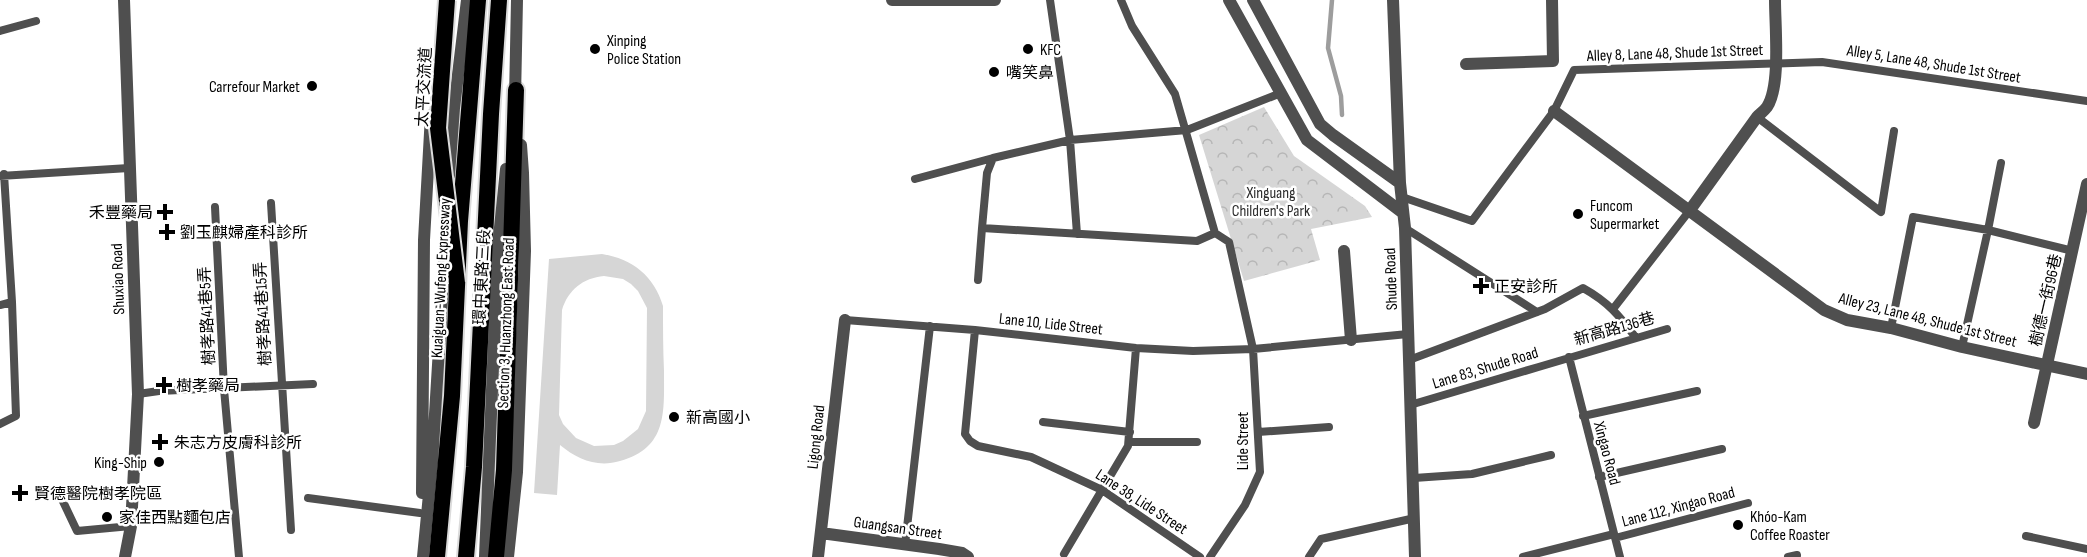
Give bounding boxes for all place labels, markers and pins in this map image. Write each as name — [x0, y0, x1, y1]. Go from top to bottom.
place label: Xinping Police Station — [606, 32, 681, 69]
place label: KFC — [1040, 41, 1061, 60]
marker: Xinping Police Station — [588, 42, 602, 56]
marker: KFC — [1021, 42, 1035, 56]
place label: 嘴笑鼻 — [1006, 64, 1054, 83]
marker: 嘴笑鼻 — [987, 65, 1001, 79]
place label: Carrefour Market — [209, 78, 300, 97]
marker: Carrefour Market — [305, 79, 319, 93]
place label: Funcom Supermarket — [1590, 197, 1659, 234]
place label: 禾豐藥局 — [89, 204, 153, 223]
marker: 禾豐藥局 — [158, 205, 172, 219]
marker: Funcom Supermarket — [1571, 207, 1585, 221]
marker: 劉玉麒婦產科診所 — [158, 223, 176, 241]
place label: 劉玉麒婦產科診所 — [180, 224, 308, 243]
marker: 正安診所 — [1472, 277, 1490, 295]
place label: 正安診所 — [1494, 278, 1558, 297]
place label: 樹孝藥局 — [176, 377, 240, 396]
marker: 樹孝藥局 — [157, 378, 171, 392]
place label: 新高國小 — [686, 409, 750, 428]
marker: 新高國小 — [667, 410, 681, 424]
marker: 朱志方皮膚科診所 — [151, 433, 169, 451]
place label: 朱志方皮膚科診所 — [174, 434, 302, 453]
place label: King-Ship — [94, 454, 147, 473]
marker: King-Ship — [152, 455, 166, 469]
marker: 賢德醫院樹孝院區 — [11, 484, 29, 502]
place label: 賢德醫院樹孝院區 — [34, 485, 162, 504]
place label: Khóo-Kam Coffee Roaster — [1750, 508, 1830, 545]
place label: 家佳西點麵包店 — [119, 509, 231, 528]
marker: 家佳西點麵包店 — [100, 510, 114, 524]
marker: Khóo-Kam Coffee Roaster — [1731, 518, 1745, 532]

